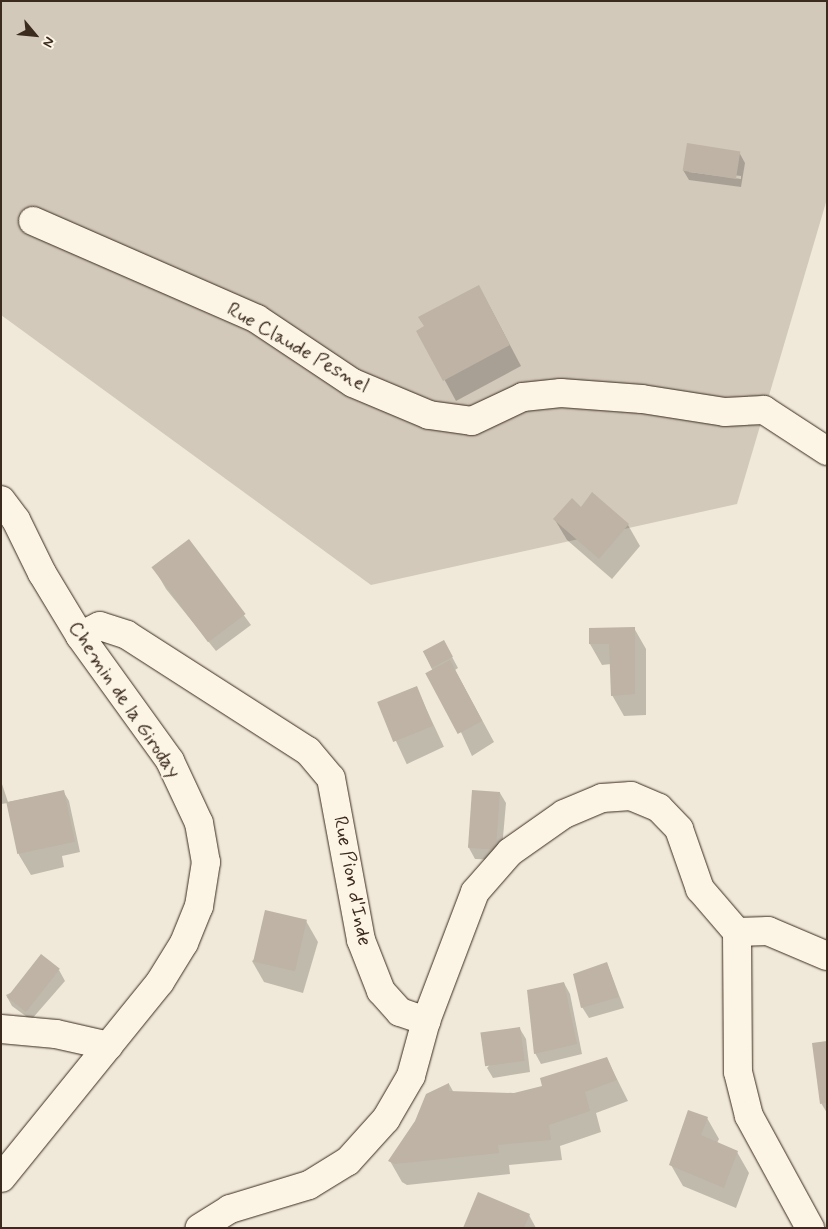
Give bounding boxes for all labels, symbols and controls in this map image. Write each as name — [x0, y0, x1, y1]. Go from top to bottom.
north arrow — [10, 10, 60, 60]
text: N — [38, 34, 58, 50]
street label: Rue Claude Pesnel — [225, 299, 371, 397]
street label: Chemin de la Giroday — [63, 617, 185, 783]
street label: Rue Pion d'Inde — [328, 815, 376, 947]

